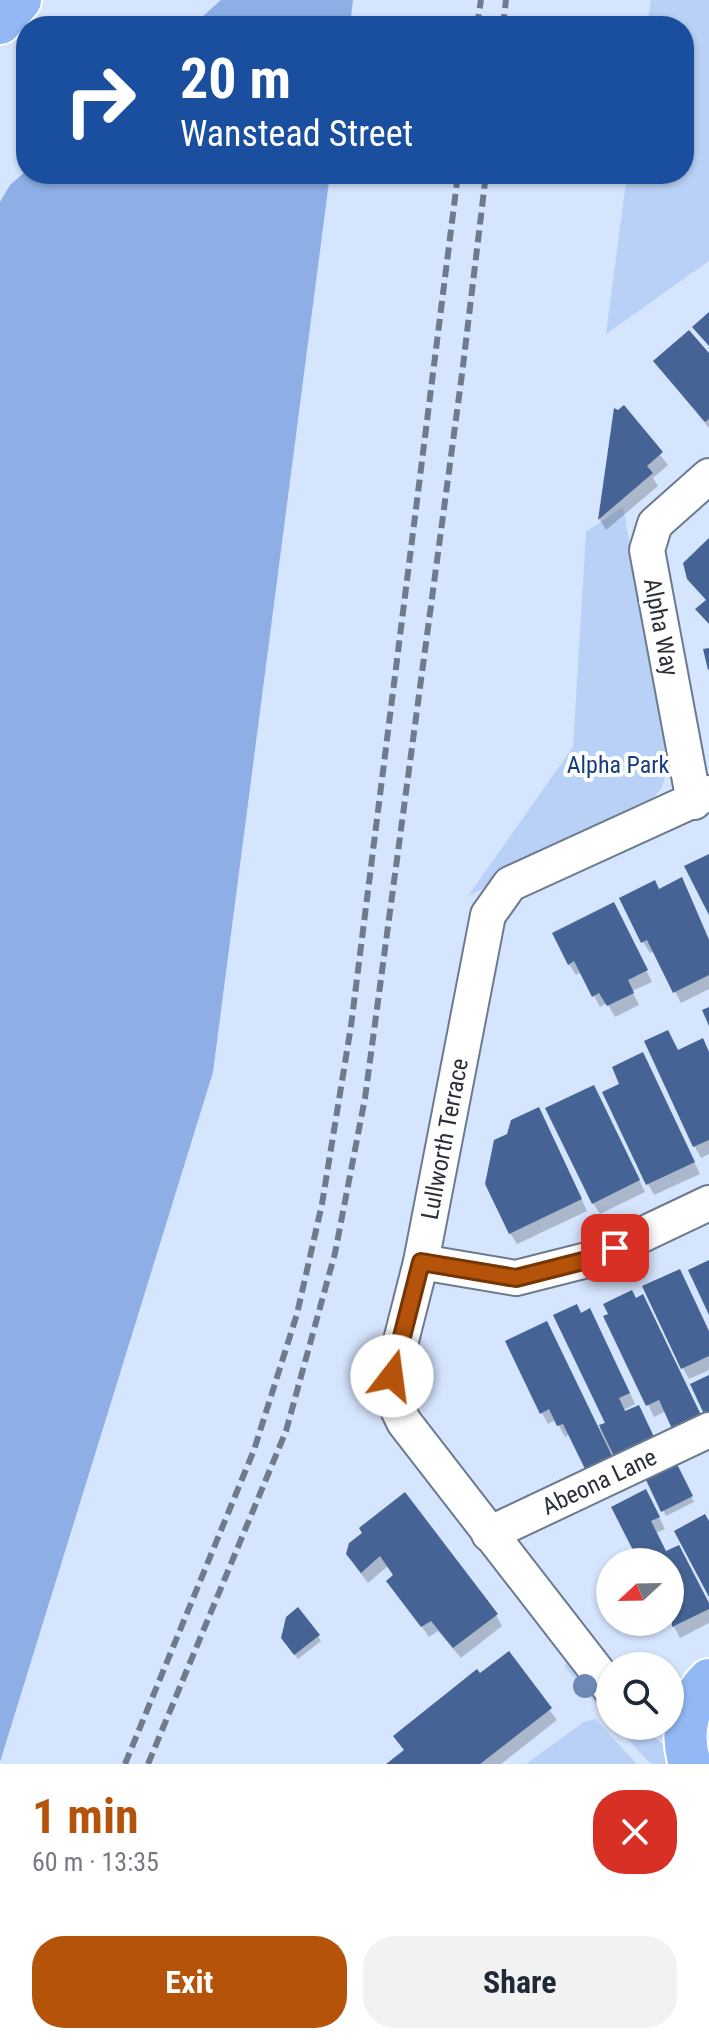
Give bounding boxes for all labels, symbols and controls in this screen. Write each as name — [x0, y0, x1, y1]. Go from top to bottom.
text: 20 m — [180, 46, 291, 112]
icon: right — [48, 48, 152, 152]
text: Wanstead Street — [180, 113, 413, 155]
street label: Alpha Way — [638, 576, 684, 678]
park label: Alpha Park — [567, 751, 669, 779]
street label: Lullworth Terrace — [416, 1056, 474, 1222]
pin — [581, 1214, 649, 1282]
icon: arrive — [593, 1226, 637, 1270]
position arrow — [350, 1334, 434, 1418]
street label: Abeona Lane — [538, 1443, 661, 1521]
north arrow — [596, 1548, 684, 1636]
map controls — [596, 1548, 684, 1740]
button: search — [596, 1652, 684, 1740]
text: 1 min — [32, 1788, 139, 1845]
button: close — [593, 1790, 677, 1874]
text: 60 m · 13:35 — [32, 1847, 159, 1877]
button: Exit — [32, 1936, 347, 2028]
button: Share — [363, 1936, 677, 2028]

